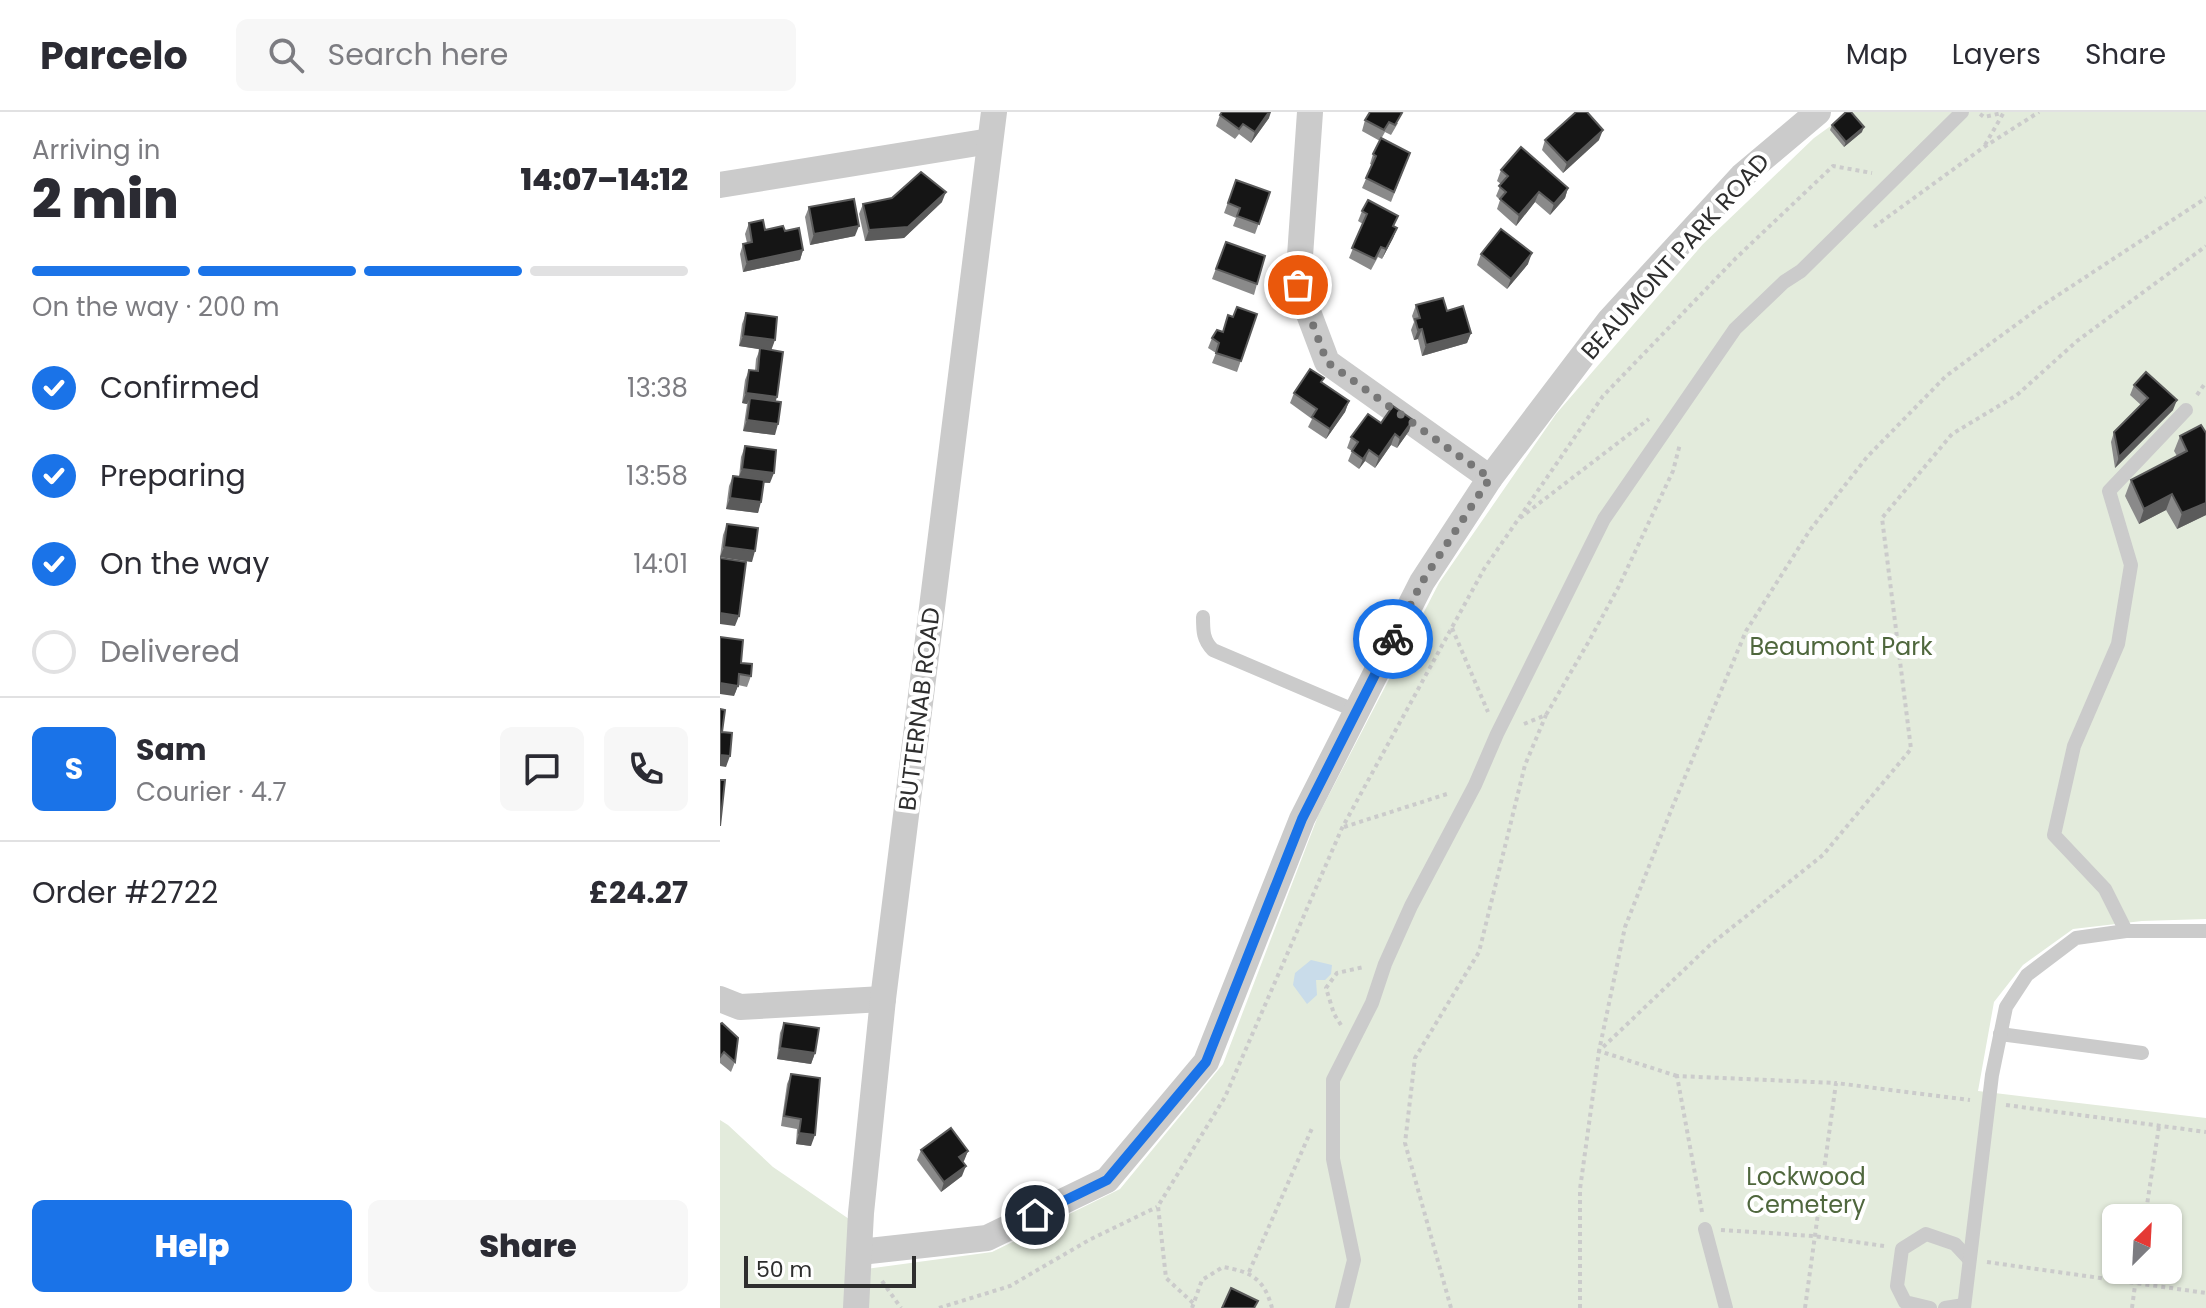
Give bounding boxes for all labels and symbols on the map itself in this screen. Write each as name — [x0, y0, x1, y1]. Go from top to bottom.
street label: BEAUMONT PARK ROAD — [1573, 146, 1777, 366]
pin — [1264, 251, 1332, 319]
courier — [1353, 599, 1433, 679]
street label: BUTTERNAB ROAD — [890, 605, 948, 813]
park label: Beaumont Park — [1749, 630, 1933, 663]
park label: Lockwood Cemetery — [1746, 1160, 1866, 1221]
pin — [1001, 1181, 1069, 1249]
north arrow — [2102, 1204, 2182, 1284]
scale bar — [744, 1252, 916, 1288]

